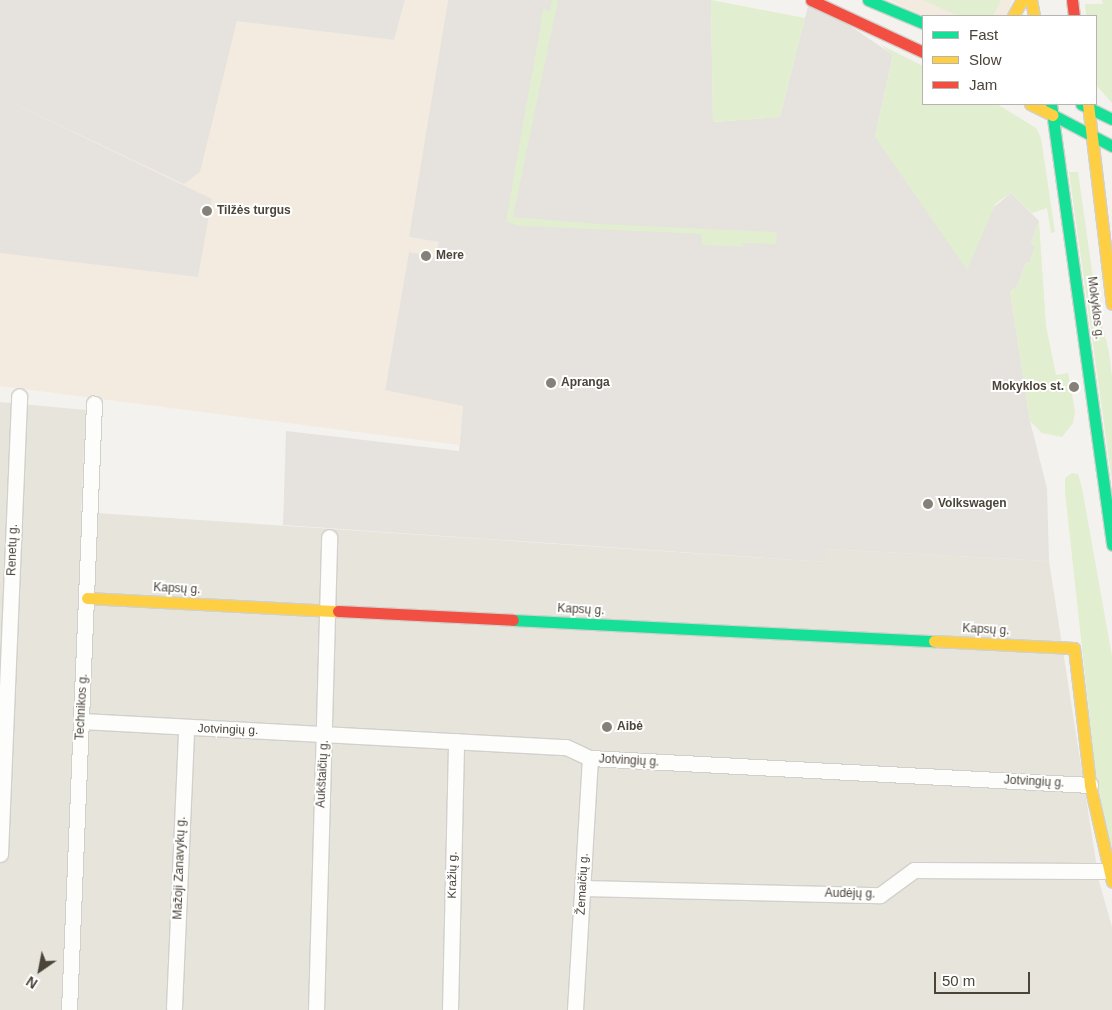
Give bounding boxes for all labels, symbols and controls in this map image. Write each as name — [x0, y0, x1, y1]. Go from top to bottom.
legend — [922, 15, 1097, 105]
text: Fast — [969, 26, 998, 43]
text: Slow — [969, 51, 1002, 68]
text: Jam — [969, 76, 997, 93]
place label: Tilžės turgus — [217, 204, 291, 218]
marker: Tilžės turgus — [201, 205, 213, 217]
place label: Mere — [436, 249, 464, 263]
marker: Mere — [420, 250, 432, 262]
street label: Mokyklos g. — [1084, 276, 1106, 340]
place label: Apranga — [561, 376, 610, 390]
marker: Apranga — [545, 377, 557, 389]
place label: Mokyklos st. — [992, 380, 1064, 394]
marker: Mokyklos st. — [1068, 381, 1080, 393]
place label: Volkswagen — [938, 497, 1006, 511]
marker: Volkswagen — [922, 498, 934, 510]
street label: Renetų g. — [5, 524, 21, 576]
street label: Kapsų g. — [153, 581, 201, 597]
street label: Kapsų g. — [557, 602, 605, 618]
street label: Kapsų g. — [962, 622, 1010, 638]
street label: Technikos g. — [73, 673, 91, 741]
place label: Aibė — [617, 720, 643, 734]
marker: Aibė — [601, 721, 613, 733]
street label: Jotvingių g. — [197, 722, 259, 738]
street label: Aukštaičių g. — [314, 740, 332, 808]
street label: Jotvingių g. — [598, 752, 660, 770]
street label: Jotvingių g. — [1003, 773, 1065, 791]
street label: Mažoji Zanavykų g. — [171, 816, 189, 920]
street label: Kražių g. — [445, 851, 461, 899]
street label: Žemaičių g. — [574, 853, 592, 915]
street label: Audėjų g. — [825, 886, 875, 902]
north arrow — [15, 945, 65, 995]
scale bar — [937, 962, 1033, 994]
text: 50 m — [942, 972, 975, 989]
text: N — [23, 973, 40, 992]

